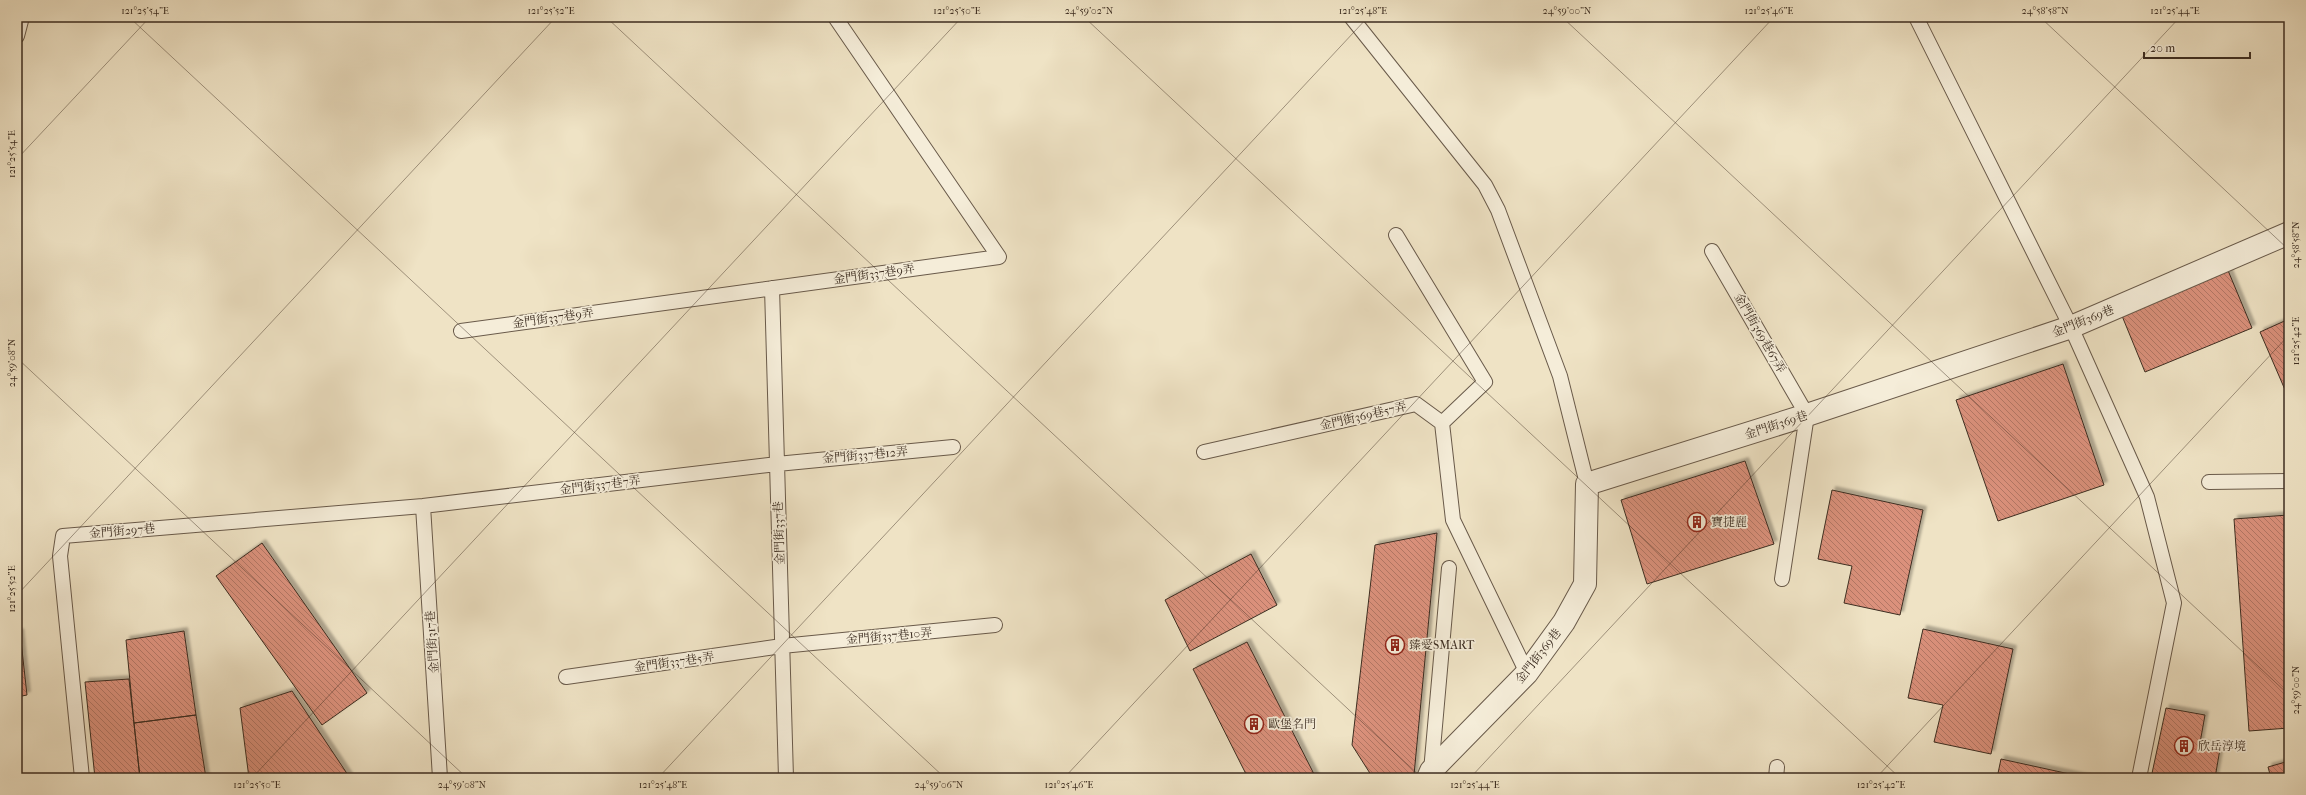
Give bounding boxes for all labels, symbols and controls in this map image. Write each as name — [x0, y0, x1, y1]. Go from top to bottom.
text: 121°25'54"E — [121, 5, 169, 17]
text: 121°25'52"E — [528, 5, 575, 17]
text: 121°25'50"E — [933, 5, 981, 17]
text: 24°59'02"N — [1065, 5, 1114, 17]
text: 121°25'48"E — [1339, 5, 1387, 17]
text: 24°59'00"N — [1543, 5, 1592, 17]
text: 121°25'46"E — [1745, 5, 1793, 17]
text: 24°58'58"N — [2021, 5, 2069, 17]
text: 121°25'44"E — [2150, 5, 2200, 17]
scale bar — [2144, 34, 2250, 60]
text: 20 m — [2150, 41, 2175, 55]
text: 121°25'54"E — [6, 130, 18, 178]
text: 24°58'58"N — [2290, 221, 2302, 269]
street label: 金門街337巷9弄 — [832, 261, 916, 287]
street label: 金門街369巷67弄 — [1731, 291, 1789, 375]
street label: 金門街369巷 — [2050, 302, 2116, 340]
street label: 金門街337巷9弄 — [511, 305, 595, 331]
text: 121°25'42"E — [2290, 317, 2302, 365]
text: 24°59'08"N — [6, 338, 18, 387]
street label: 金門街369巷57弄 — [1318, 399, 1408, 433]
street label: 金門街369巷 — [1743, 408, 1809, 442]
street label: 金門街337巷12弄 — [822, 444, 908, 466]
street label: 金門街337巷7弄 — [559, 473, 641, 497]
street label: 金門街337巷 — [771, 501, 787, 565]
building icon: 寶捷麗 — [1686, 511, 1708, 533]
place label: 寶捷麗 — [1711, 515, 1747, 529]
street label: 金門街297巷 — [88, 521, 156, 541]
text: 121°25'52"E — [6, 566, 18, 613]
street label: 金門街317巷 — [423, 610, 441, 674]
street label: 金門街337巷10弄 — [845, 625, 933, 647]
street label: 金門街369巷 — [1512, 626, 1564, 686]
building icon: 臻愛SMART — [1384, 634, 1406, 656]
place label: 臻愛SMART — [1409, 638, 1475, 652]
street label: 金門街337巷5弄 — [633, 649, 715, 675]
text: 24°59'00"N — [2290, 665, 2302, 714]
building icon: 歐堡名門 — [1243, 713, 1265, 735]
place label: 歐堡名門 — [1268, 717, 1316, 731]
building icon: 欣岳淳境 — [2173, 735, 2195, 757]
place label: 欣岳淳境 — [2198, 739, 2246, 753]
text: 121°25'50"E — [233, 779, 281, 791]
text: 24°59'08"N — [438, 779, 487, 791]
text: 121°25'48"E — [639, 779, 687, 791]
text: 24°59'06"N — [915, 779, 964, 791]
text: 121°25'46"E — [1045, 779, 1093, 791]
text: 121°25'44"E — [1450, 779, 1500, 791]
text: 121°25'42"E — [1857, 779, 1905, 791]

